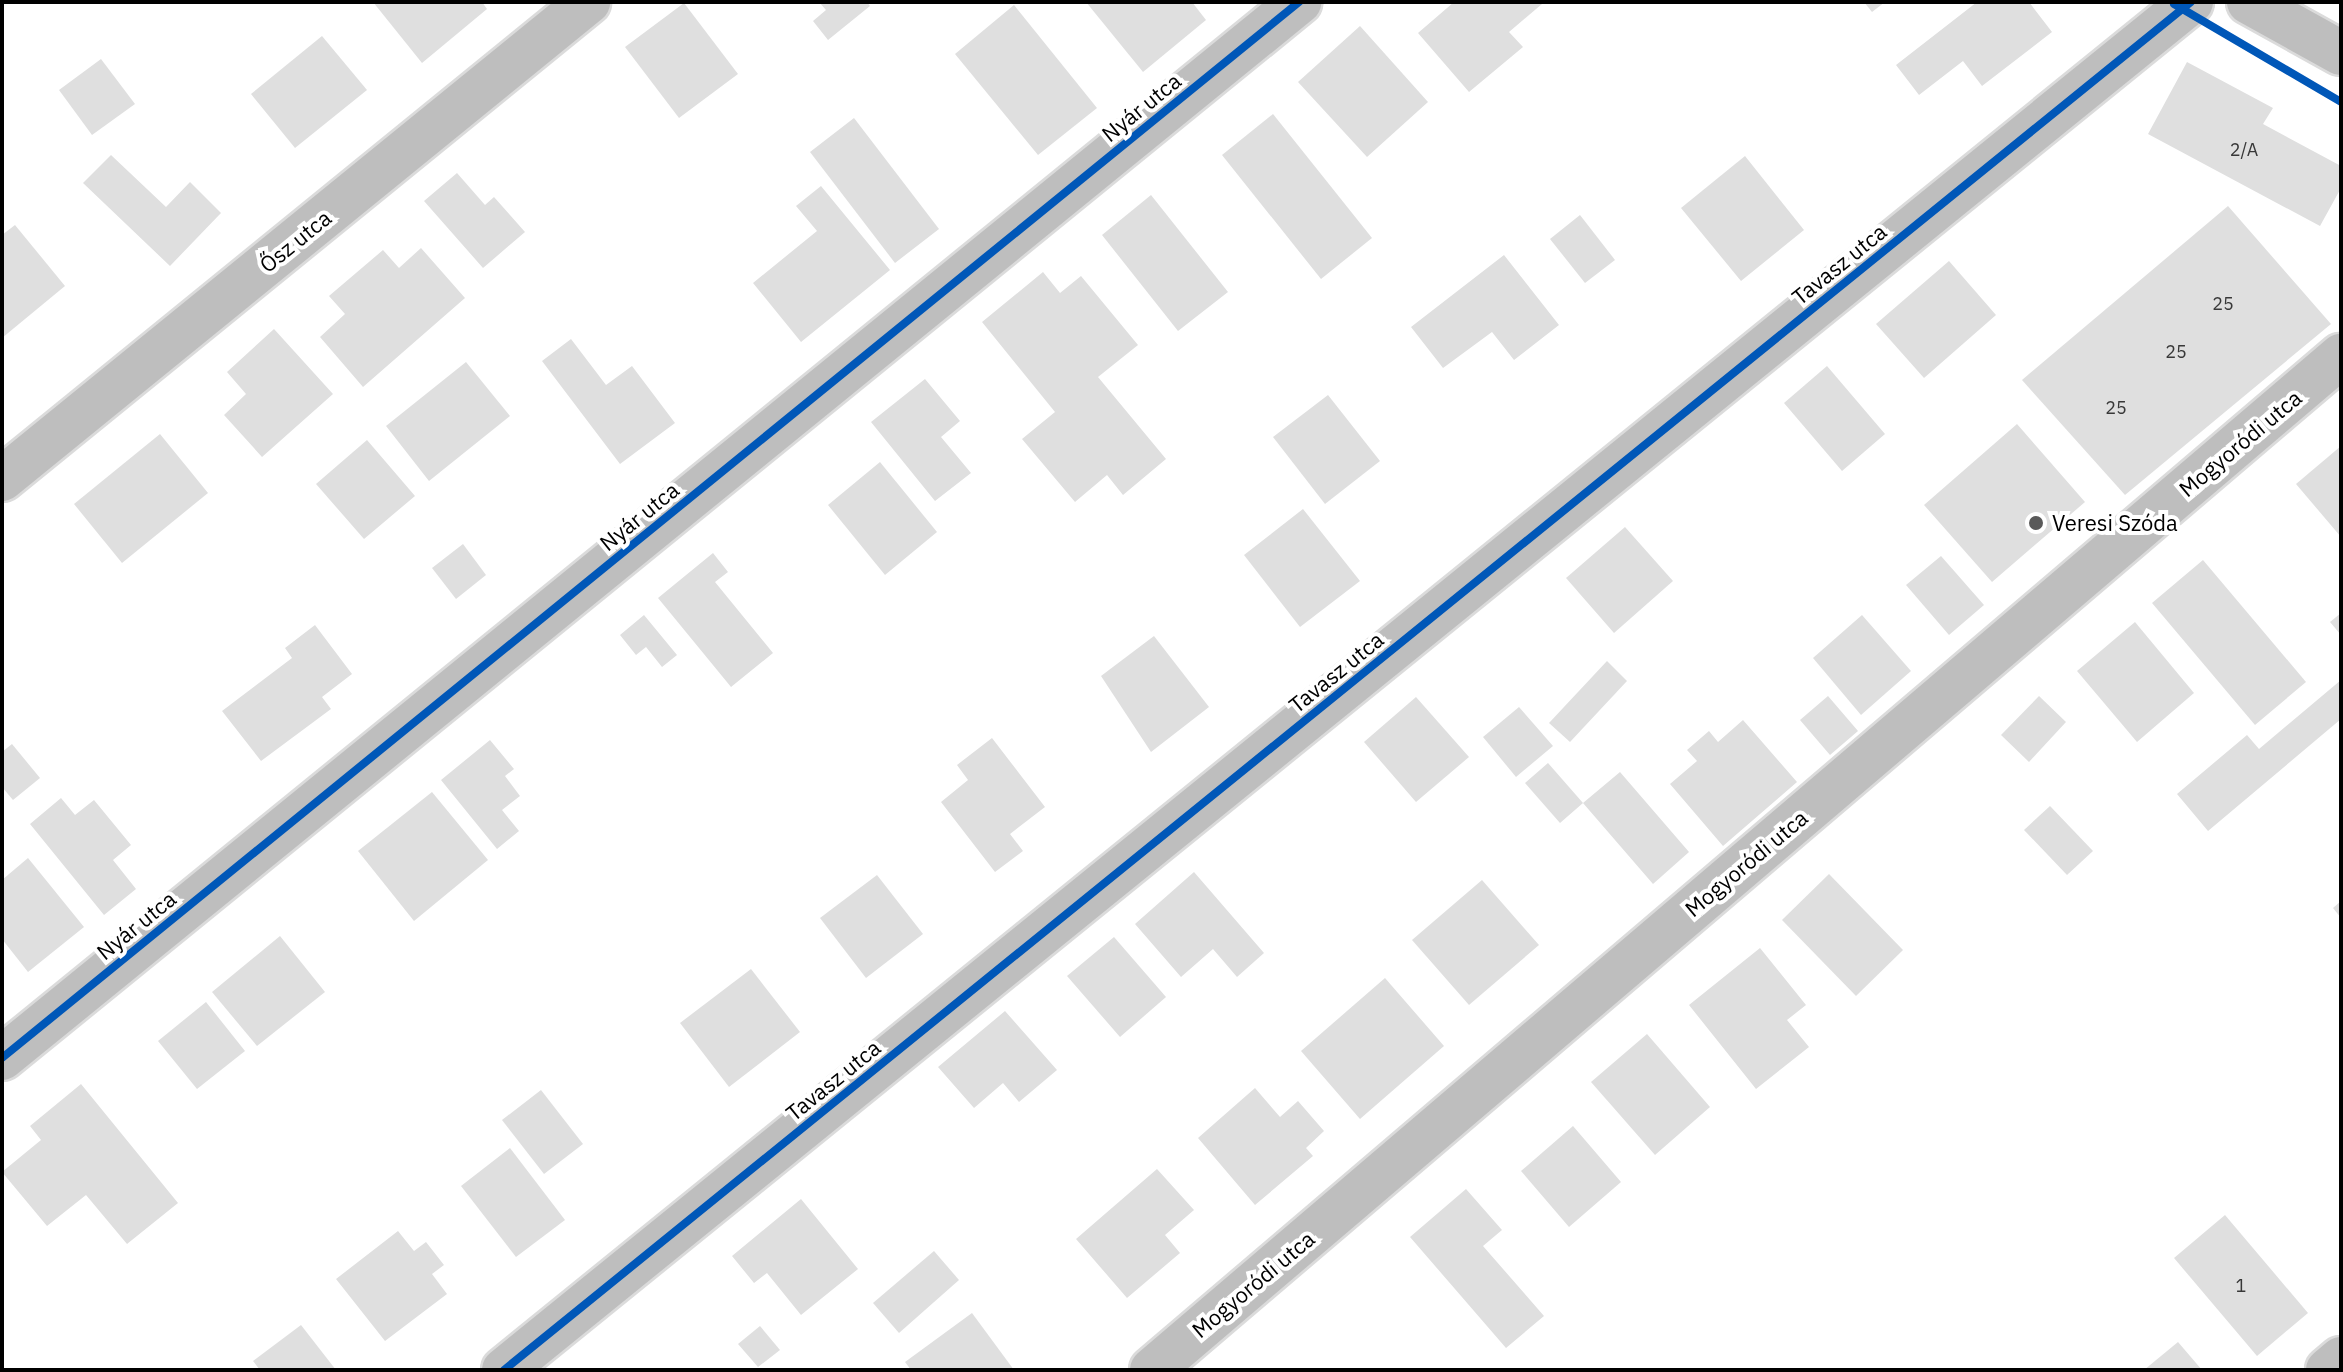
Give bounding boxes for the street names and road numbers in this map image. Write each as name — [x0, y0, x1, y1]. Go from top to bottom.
street label: Nyár utca — [1096, 67, 1186, 147]
street label: Ősz utca — [254, 204, 336, 278]
street label: Tavasz utca — [1786, 218, 1892, 310]
street label: Mogyoródi utca — [2173, 384, 2307, 502]
street label: Nyár utca — [594, 476, 684, 556]
street label: Tavasz utca — [1283, 626, 1389, 718]
street label: Mogyoródi utca — [1679, 804, 1813, 922]
street label: Nyár utca — [91, 885, 181, 965]
street label: Tavasz utca — [780, 1034, 886, 1126]
street label: Mogyoródi utca — [1186, 1225, 1320, 1343]

